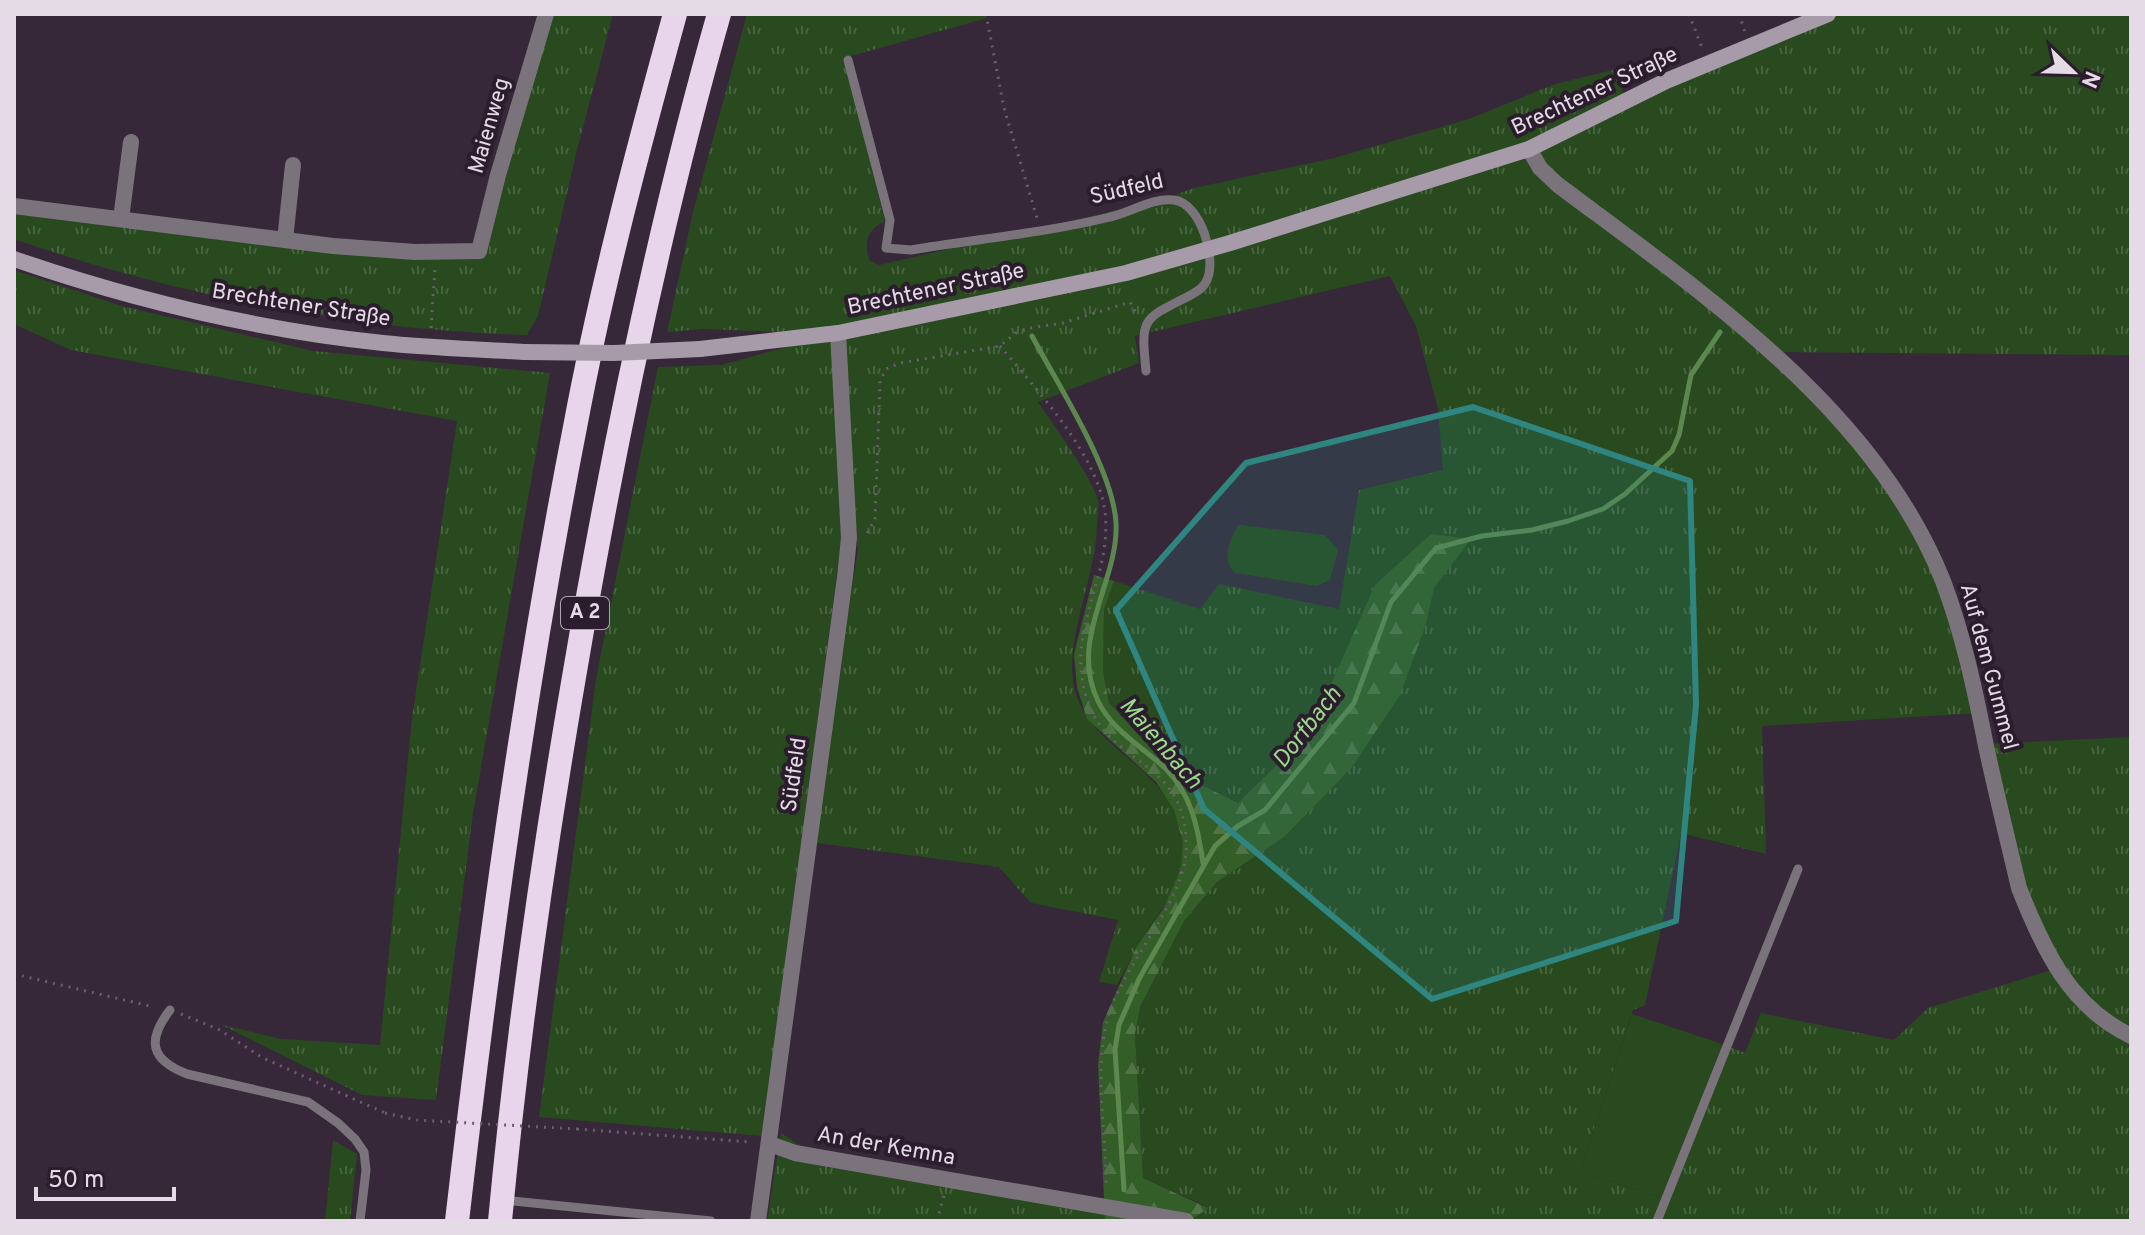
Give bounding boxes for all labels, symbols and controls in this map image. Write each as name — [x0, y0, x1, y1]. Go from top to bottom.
north arrow — [2033, 32, 2113, 112]
street label: Brechtener Straße — [1508, 42, 1682, 142]
text: N — [2074, 66, 2105, 91]
street label: Maienweg — [463, 75, 517, 177]
street label: Südfeld — [1088, 168, 1166, 212]
street label: Brechtener Straße — [845, 258, 1027, 322]
street label: Brechtener Straße — [210, 279, 392, 333]
street label: Auf dem Gummel — [1953, 581, 2023, 753]
road number: A 2 — [561, 597, 609, 629]
water label: Dorfbach — [1267, 681, 1349, 775]
water label: Maienbach — [1112, 692, 1208, 796]
street label: Südfeld — [776, 736, 814, 814]
street label: An der Kemna — [815, 1122, 957, 1172]
scale bar — [36, 1151, 174, 1201]
text: 50 m — [48, 1166, 104, 1196]

